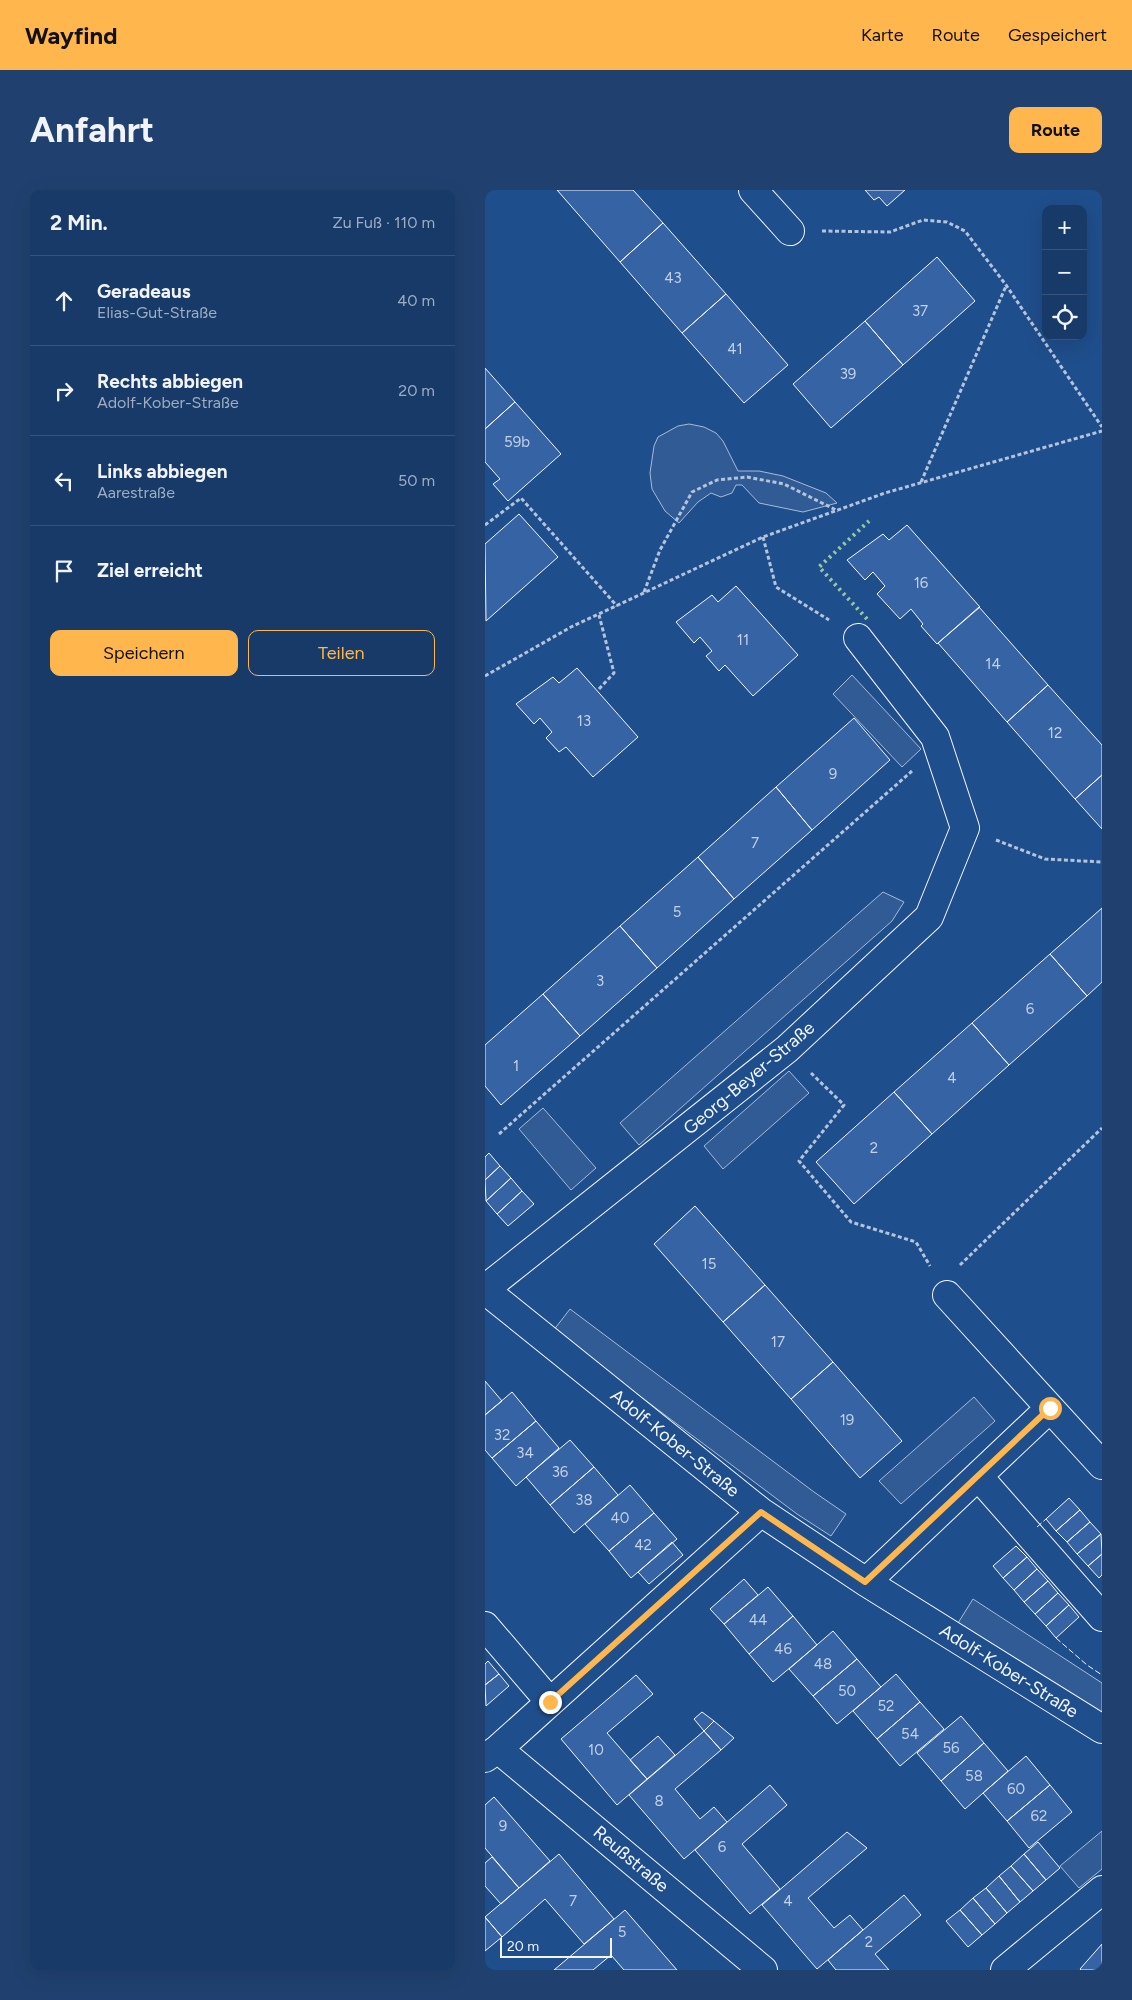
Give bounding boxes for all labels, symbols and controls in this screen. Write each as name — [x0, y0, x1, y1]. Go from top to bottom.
text: Wayfind — [25, 21, 118, 50]
text: Karte — [861, 24, 904, 46]
text: Route — [932, 24, 980, 46]
text: Gespeichert — [1008, 24, 1107, 46]
button: Route — [1009, 107, 1102, 153]
text: Anfahrt — [30, 109, 154, 151]
map controls — [1042, 205, 1087, 340]
button: + — [1042, 205, 1087, 250]
text: 2 Min. — [50, 210, 108, 235]
text: Zu Fuß · 110 m — [332, 213, 435, 232]
button: − — [1042, 250, 1087, 295]
house number: 43 — [664, 269, 682, 287]
text: Geradeaus — [97, 280, 191, 303]
icon: ahead — [50, 287, 78, 315]
text: 40 m — [397, 291, 435, 310]
button: locate — [1042, 295, 1087, 340]
house number: 37 — [912, 302, 928, 320]
text: Elias-Gut-Straße — [97, 303, 217, 322]
house number: 41 — [727, 340, 743, 358]
house number: 39 — [840, 365, 856, 383]
text: Rechts abbiegen — [97, 370, 243, 393]
icon: right — [50, 377, 78, 405]
text: 20 m — [398, 381, 435, 400]
text: Adolf-Kober-Straße — [97, 393, 239, 412]
house number: 59b — [504, 433, 530, 451]
text: Links abbiegen — [97, 460, 228, 483]
icon: left — [50, 467, 78, 495]
text: 50 m — [398, 471, 435, 490]
text: Aarestraße — [97, 483, 175, 502]
icon: arrive — [50, 557, 78, 585]
text: Ziel erreicht — [97, 559, 203, 582]
house number: 16 — [914, 574, 929, 592]
button: Speichern — [50, 630, 238, 676]
button: Teilen — [248, 630, 435, 676]
house number: 11 — [737, 631, 749, 649]
house number: 14 — [985, 655, 1001, 673]
house number: 13 — [577, 712, 591, 730]
house number: 12 — [1048, 724, 1062, 742]
house number: 9 — [829, 765, 837, 783]
house number: 7 — [751, 834, 759, 852]
house number: 5 — [673, 903, 681, 921]
house number: 3 — [596, 972, 604, 990]
house number: 6 — [1026, 1000, 1035, 1018]
street label: Georg-Beyer-Straße — [679, 1017, 819, 1139]
house number: 1 — [513, 1057, 519, 1075]
house number: 4 — [947, 1069, 957, 1087]
house number: 2 — [870, 1139, 878, 1157]
house number: 15 — [702, 1255, 716, 1273]
house number: 17 — [771, 1333, 785, 1351]
street label: Adolf-Kober-Straße — [606, 1384, 744, 1502]
route start — [1039, 1397, 1062, 1420]
house number: 19 — [840, 1411, 854, 1429]
house number: 32 — [494, 1426, 510, 1444]
house number: 34 — [516, 1444, 534, 1462]
house number: 36 — [552, 1463, 569, 1481]
house number: 38 — [575, 1491, 593, 1509]
house number: 40 — [611, 1509, 629, 1527]
house number: 42 — [634, 1536, 652, 1554]
house number: 44 — [749, 1611, 767, 1629]
street label: Adolf-Kober-Straße — [936, 1619, 1083, 1723]
house number: 46 — [774, 1640, 792, 1658]
house number: 48 — [814, 1655, 832, 1673]
house number: 50 — [838, 1682, 856, 1700]
route end — [539, 1691, 562, 1714]
house number: 52 — [877, 1697, 895, 1715]
house number: 54 — [901, 1725, 919, 1743]
house number: 56 — [942, 1739, 960, 1757]
house number: 10 — [588, 1741, 604, 1759]
house number: 58 — [965, 1767, 983, 1785]
house number: 60 — [1007, 1780, 1025, 1798]
house number: 8 — [654, 1792, 664, 1810]
house number: 62 — [1031, 1807, 1047, 1825]
house number: 9 — [499, 1817, 507, 1835]
street label: Reußstraße — [589, 1821, 673, 1897]
house number: 6 — [718, 1838, 727, 1856]
house number: 7 — [569, 1892, 577, 1910]
house number: 4 — [783, 1892, 793, 1910]
house number: 5 — [618, 1923, 626, 1941]
house number: 2 — [865, 1933, 873, 1951]
scale bar — [500, 1935, 613, 1958]
text: 20 m — [507, 1938, 539, 1955]

